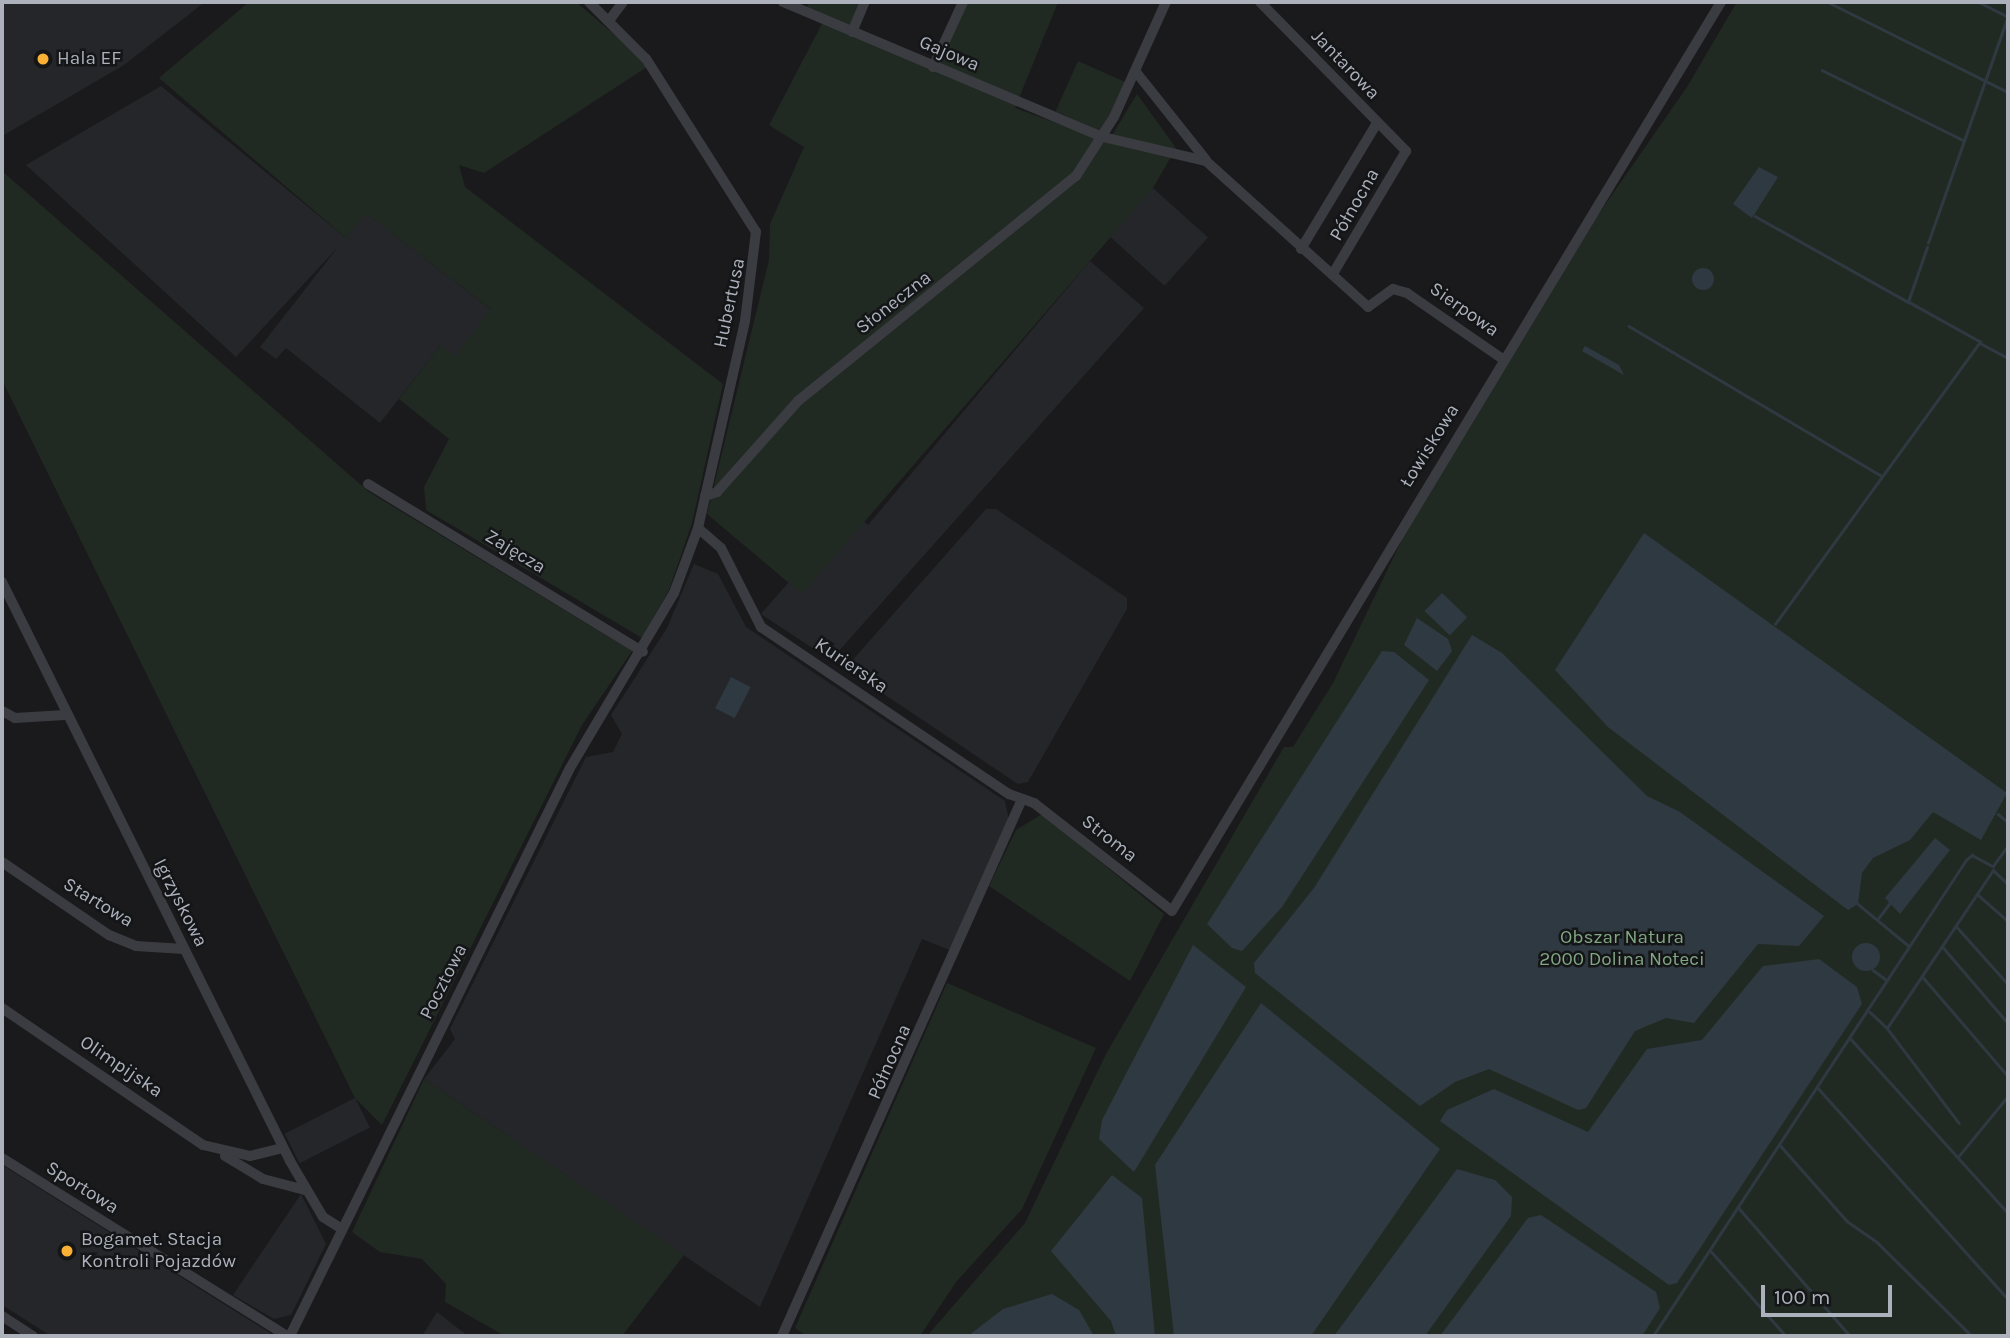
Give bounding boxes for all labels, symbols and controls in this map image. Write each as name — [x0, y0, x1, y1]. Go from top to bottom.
street label: Jantarowa — [1306, 25, 1384, 105]
street label: Gajowa — [915, 31, 983, 77]
place label: Hala EF — [57, 48, 121, 70]
marker: Hala EF — [35, 51, 51, 67]
street label: Północna — [1325, 165, 1385, 245]
street label: Hubertusa — [709, 256, 751, 350]
street label: Słoneczna — [852, 267, 936, 339]
street label: Sierpowa — [1425, 278, 1503, 342]
street label: Łowiskowa — [1395, 400, 1465, 492]
street label: Zajęcza — [481, 525, 549, 579]
street label: Kurierska — [810, 633, 892, 699]
street label: Stroma — [1077, 810, 1141, 868]
street label: Igrzyskowa — [148, 855, 212, 951]
street label: Startowa — [59, 873, 137, 933]
park label: Obszar Natura 2000 Dolina Noteci — [1539, 927, 1705, 971]
street label: Pocztowa — [415, 941, 473, 1023]
street label: Północna — [863, 1021, 917, 1103]
street label: Olimpijska — [75, 1031, 167, 1103]
street label: Sportowa — [41, 1157, 123, 1219]
place label: Bogamet. Stacja Kontroli Pojazdów — [81, 1229, 236, 1273]
marker: Bogamet. Stacja Kontroli Pojazdów — [59, 1243, 75, 1259]
scale bar — [1765, 1272, 1896, 1316]
text: 100 m — [1774, 1285, 1831, 1309]

